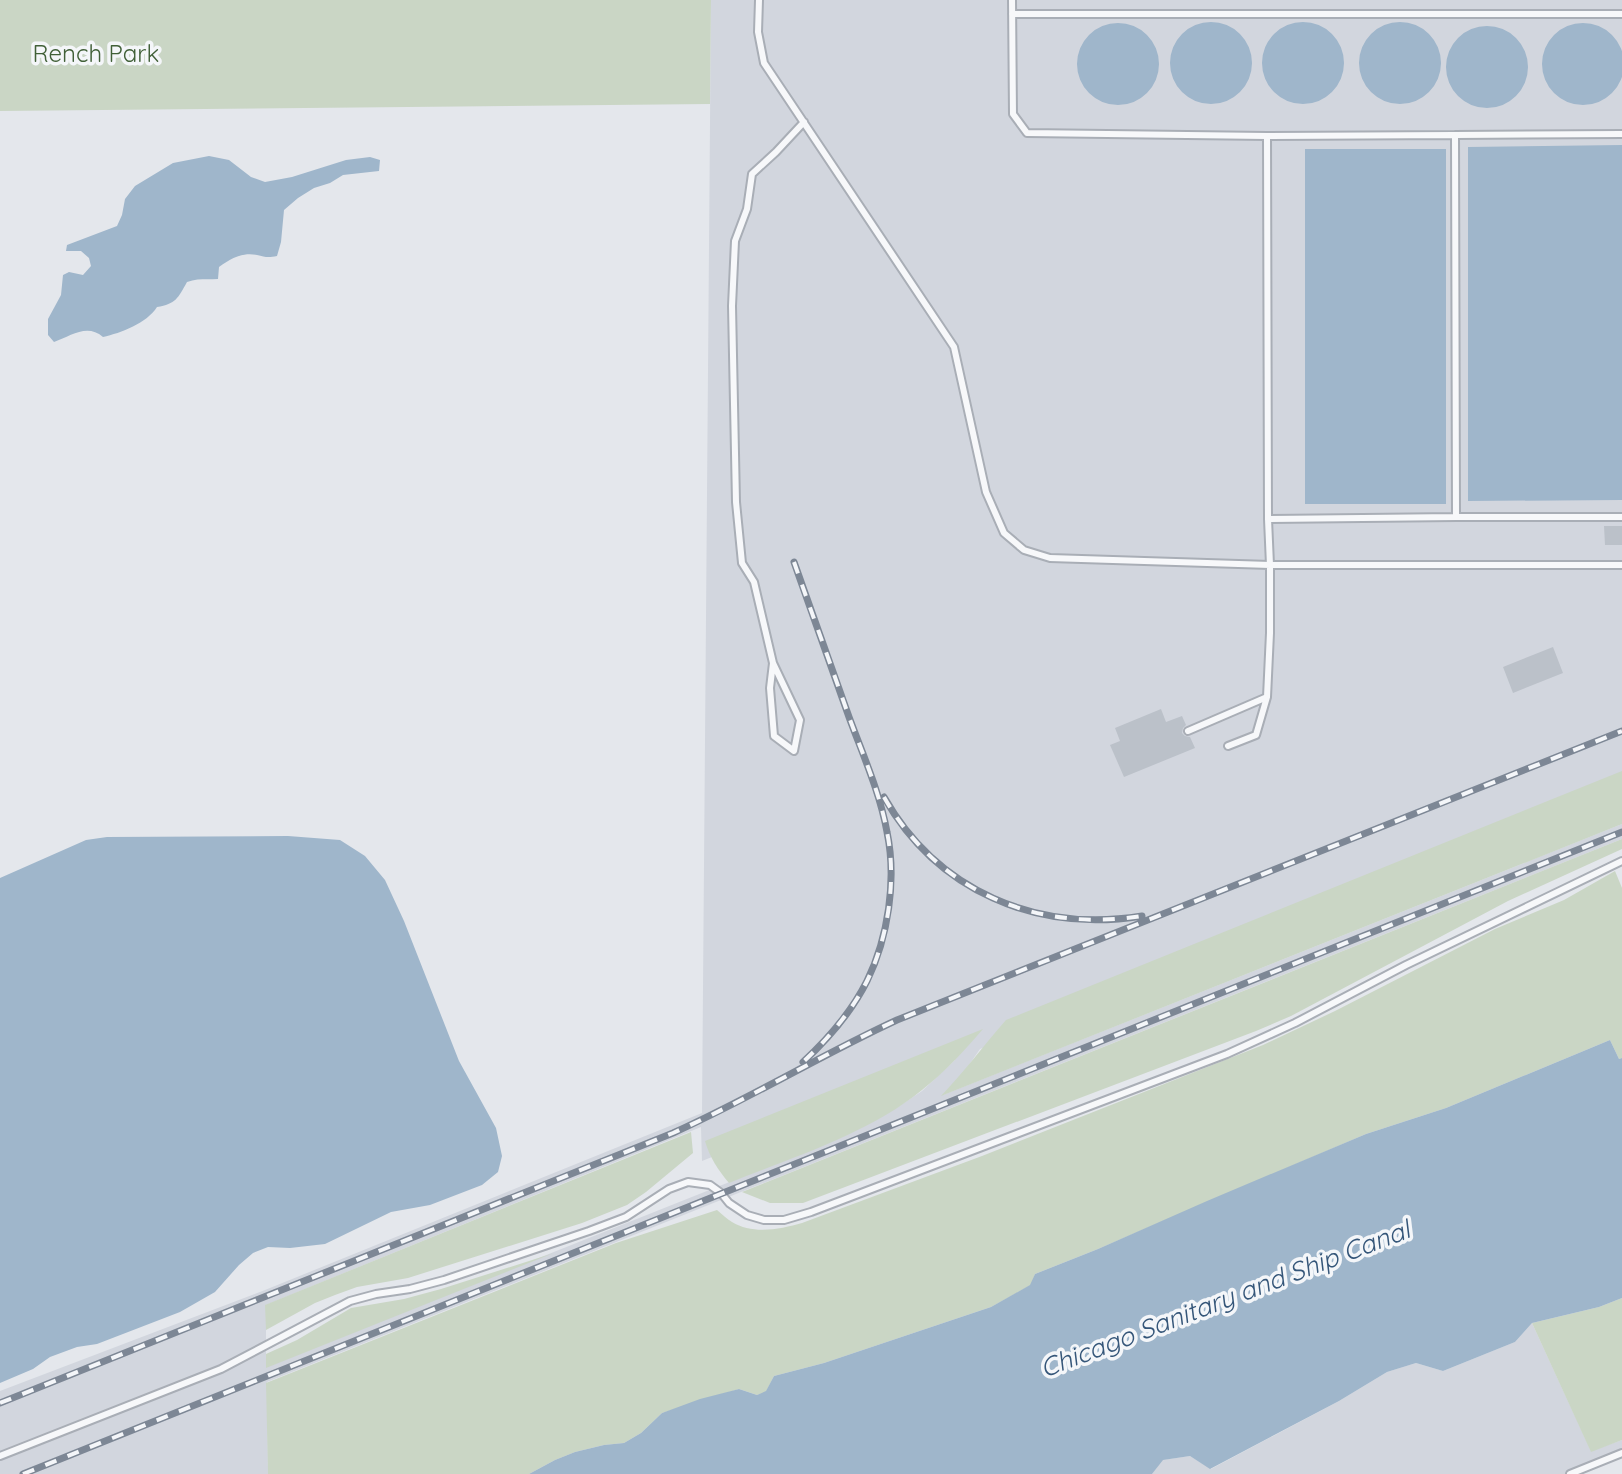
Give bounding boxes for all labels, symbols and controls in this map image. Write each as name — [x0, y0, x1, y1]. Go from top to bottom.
park label: Rench Park — [33, 38, 159, 68]
water label: Chicago Sanitary and Ship Canal — [1035, 1212, 1417, 1384]

